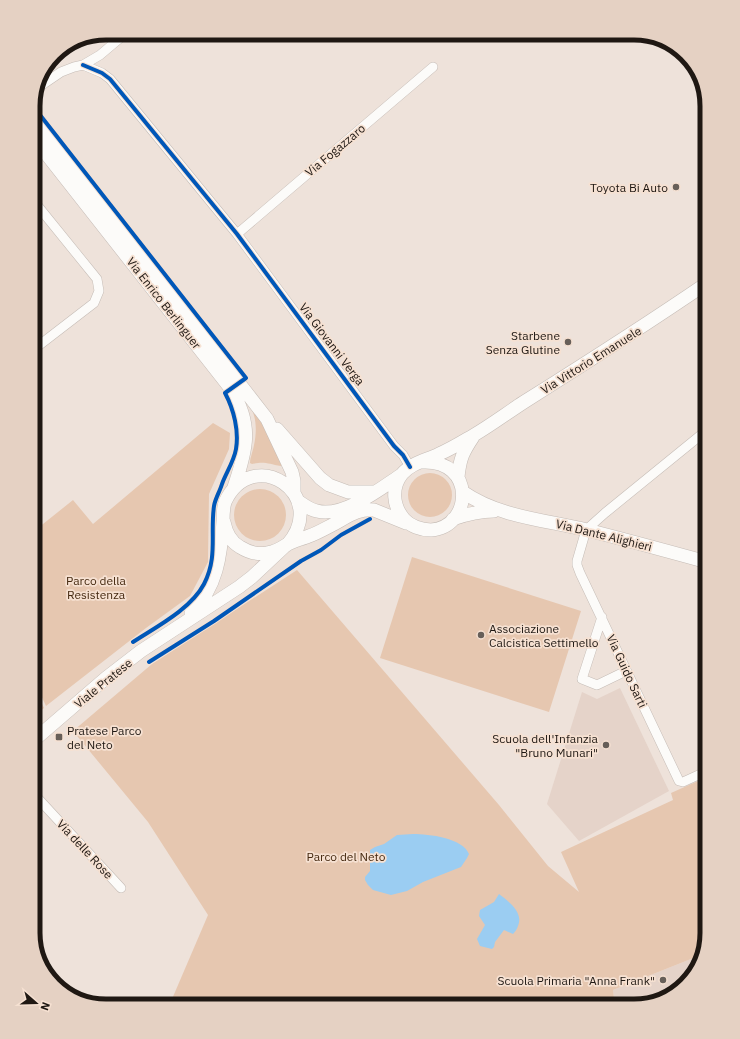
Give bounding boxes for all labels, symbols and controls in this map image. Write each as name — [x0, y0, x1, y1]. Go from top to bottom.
street label: Via Fogazzaro — [302, 120, 368, 180]
place label: Toyota Bi Auto — [590, 180, 668, 195]
marker: Toyota Bi Auto — [671, 182, 681, 192]
street label: Via Enrico Berlinguer — [124, 254, 205, 352]
street label: Via Giovanni Verga — [296, 300, 368, 389]
street label: Via Vittorio Emanuele — [538, 323, 644, 397]
place label: Starbene Senza Glutine — [486, 328, 560, 357]
marker: Starbene Senza Glutine — [563, 337, 573, 347]
street label: Via Dante Alighieri — [554, 516, 654, 554]
park label: Parco della Resistenza — [66, 573, 127, 602]
place label: Associazione Calcistica Settimello — [489, 621, 599, 650]
marker: Associazione Calcistica Settimello — [476, 630, 486, 640]
street label: Via Guido Sarti — [603, 632, 651, 710]
street label: Viale Pratese — [71, 655, 135, 711]
place label: Pratese Parco del Neto — [67, 723, 142, 752]
place label: Scuola dell'Infanzia "Bruno Munari" — [492, 731, 599, 760]
marker: Pratese Parco del Neto — [54, 732, 64, 742]
marker: Scuola dell'Infanzia "Bruno Munari" — [601, 740, 611, 750]
street label: Via delle Rose — [54, 816, 117, 882]
park label: Parco del Neto — [306, 849, 386, 864]
place label: Scuola Primaria "Anna Frank" — [497, 973, 655, 988]
marker: Scuola Primaria "Anna Frank" — [658, 975, 668, 985]
north arrow — [16, 983, 56, 1023]
text: N — [37, 1000, 53, 1013]

